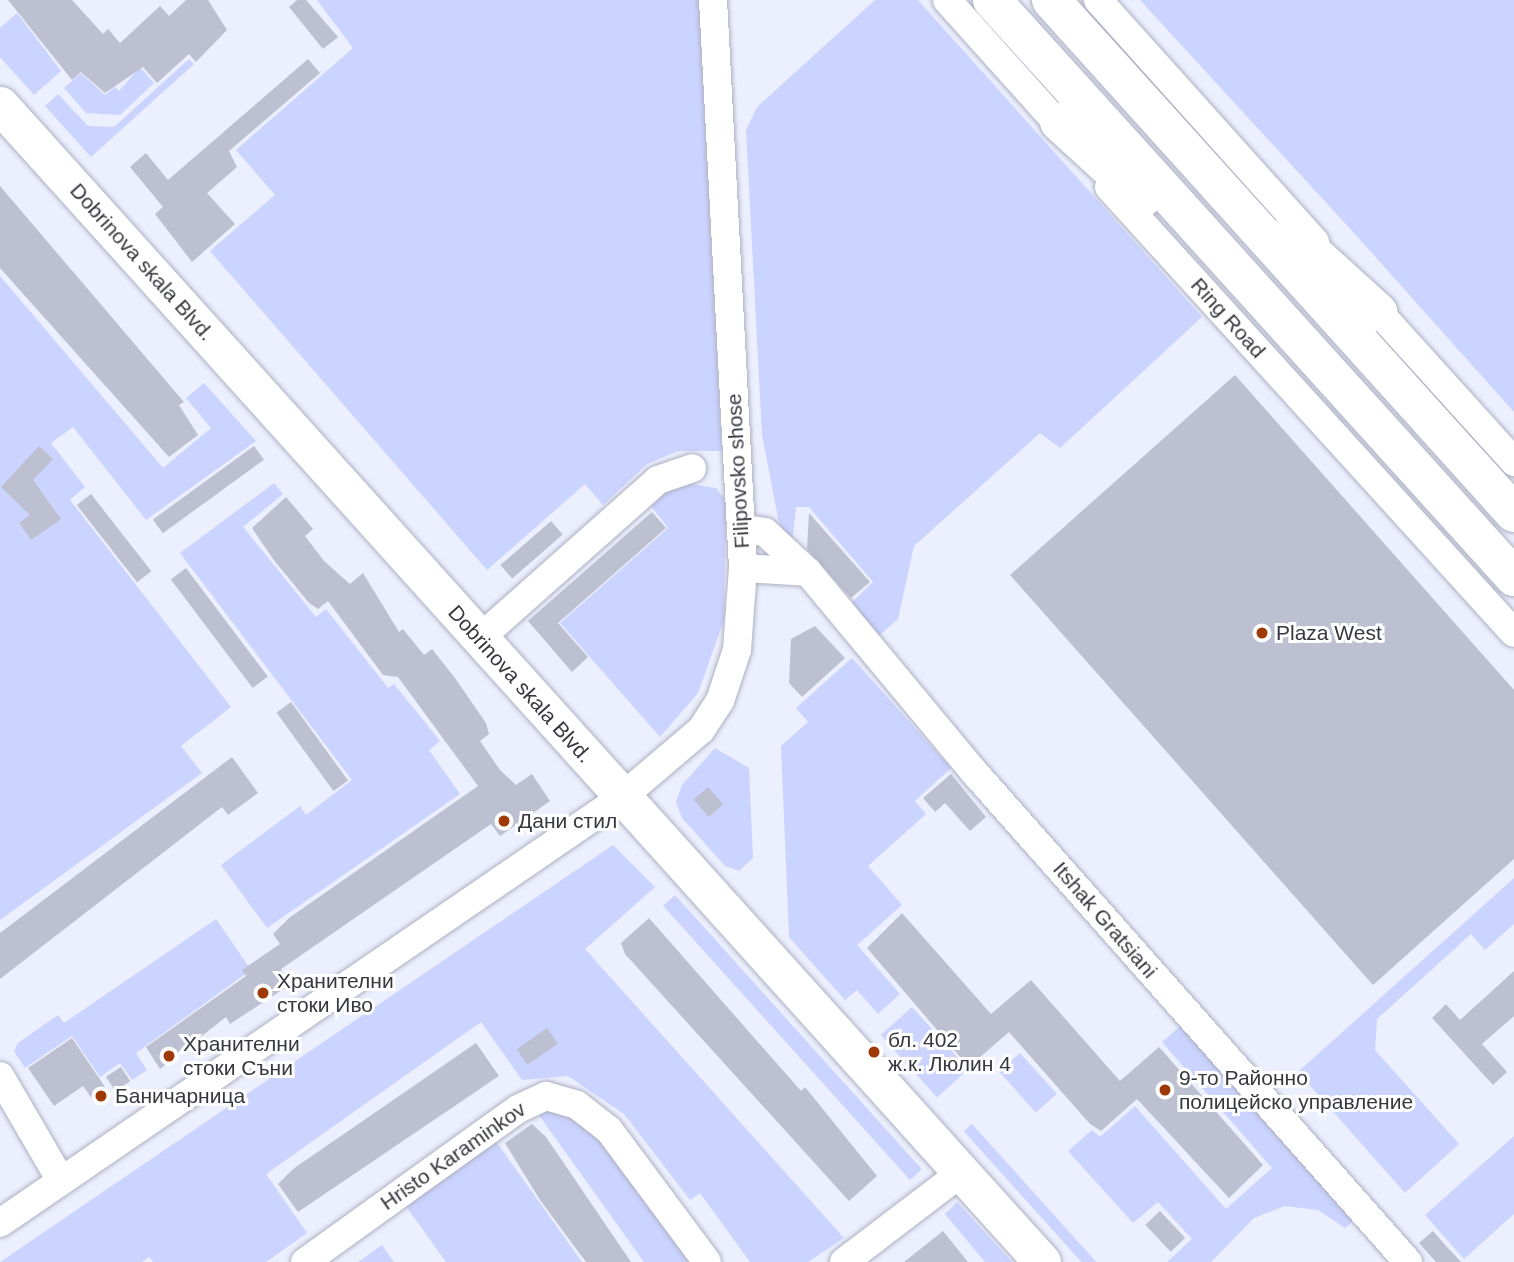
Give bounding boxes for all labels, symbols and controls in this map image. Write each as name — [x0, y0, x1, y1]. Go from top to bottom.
street label: Dobrinova skala Blvd. — [65, 178, 219, 346]
street label: Ring Road — [1185, 273, 1271, 363]
street label: Filipovsko shose — [721, 393, 755, 549]
street label: Dobrinova skala Blvd. — [443, 600, 597, 768]
place label: Plaza West — [1276, 620, 1382, 646]
marker: Plaza West — [1254, 625, 1270, 641]
place label: Дани стил — [518, 808, 617, 834]
marker: Дани стил — [496, 813, 512, 829]
street label: Itshak Gratsiani — [1048, 857, 1162, 983]
place label: Хранителни стоки Иво — [277, 968, 394, 1018]
marker: Хранителни стоки Иво — [255, 985, 271, 1001]
place label: бл. 402 ж.к. Люлин 4 — [888, 1027, 1011, 1077]
place label: Хранителни стоки Съни — [183, 1031, 300, 1081]
marker: бл. 402 ж.к. Люлин 4 — [866, 1044, 882, 1060]
marker: Хранителни стоки Съни — [161, 1048, 177, 1064]
place label: 9-то Районно полицейско управление — [1179, 1065, 1413, 1115]
marker: 9-то Районно полицейско управление — [1157, 1082, 1173, 1098]
place label: Баничарница — [115, 1083, 245, 1109]
marker: Баничарница — [93, 1088, 109, 1104]
street label: Hristo Karaminkov — [376, 1096, 530, 1216]

